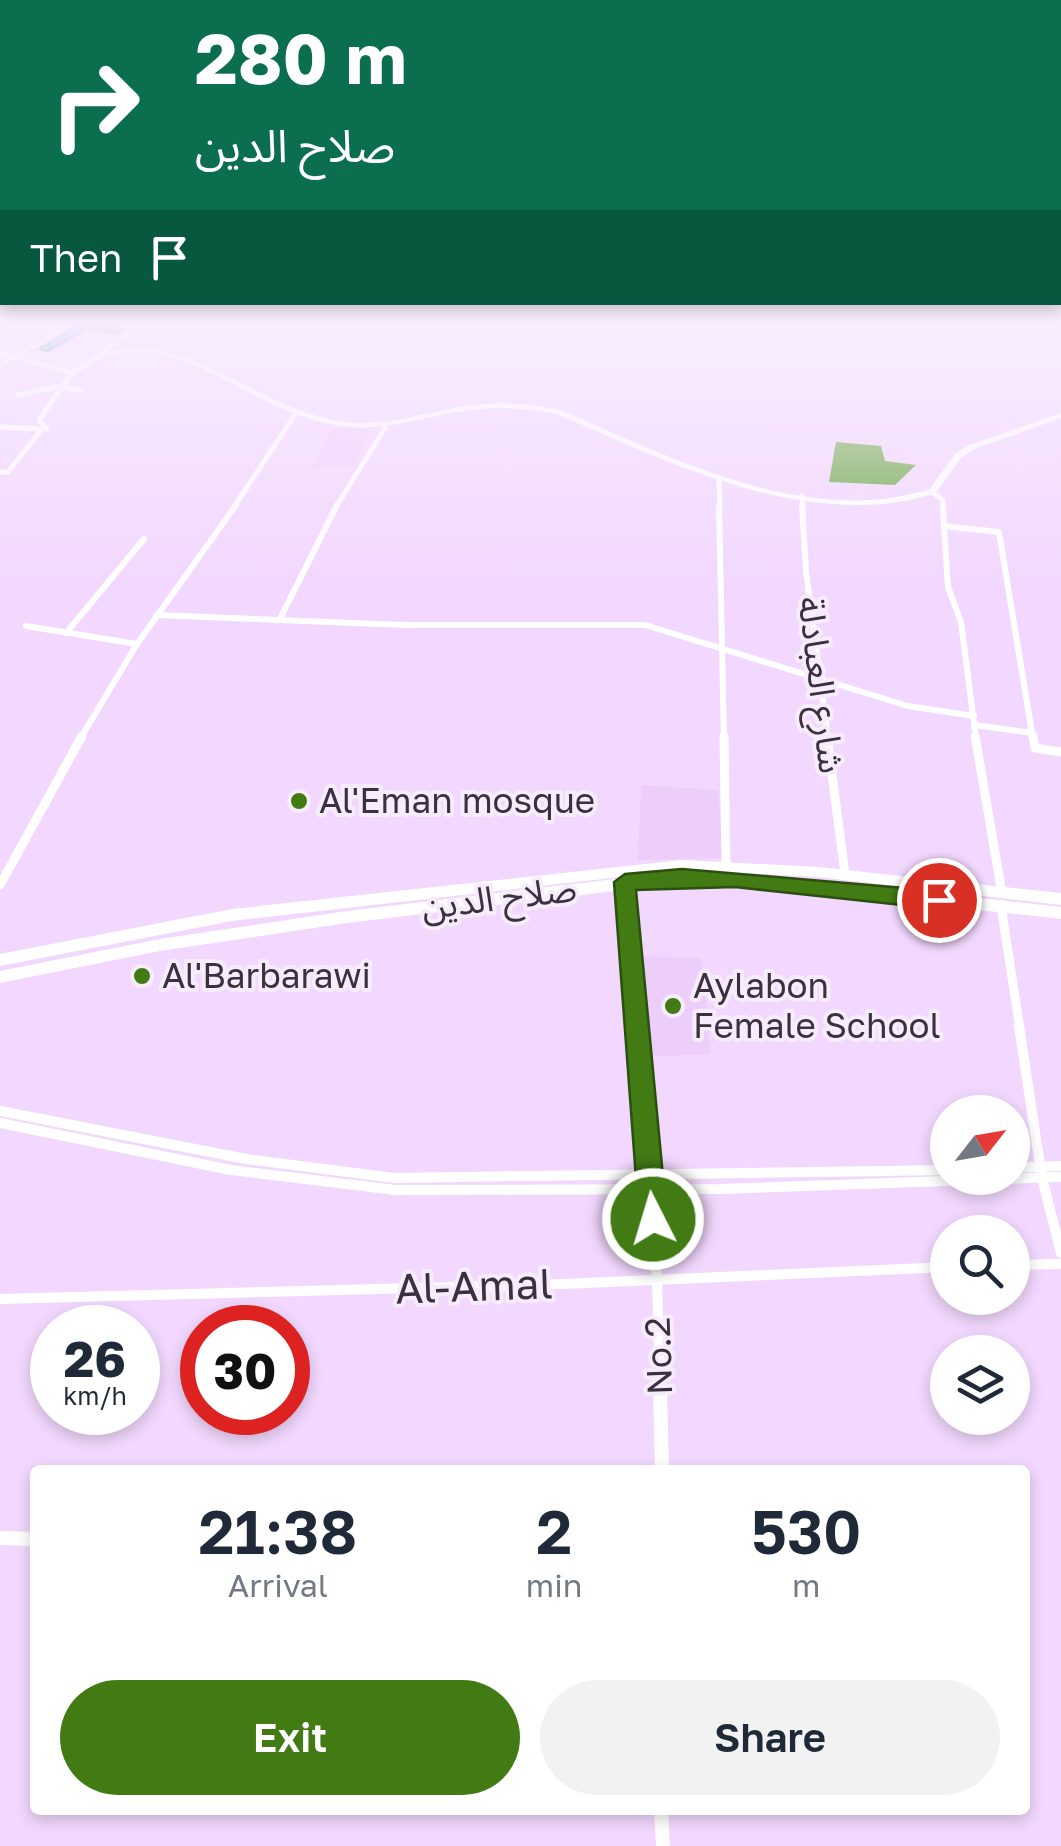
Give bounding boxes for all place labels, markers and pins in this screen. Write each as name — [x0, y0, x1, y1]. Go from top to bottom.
place label: Al'Eman mosque — [319, 779, 595, 821]
marker: Al'Eman mosque — [288, 790, 310, 812]
pin — [897, 858, 982, 943]
place label: Al'Barbarawi — [162, 954, 371, 996]
place label: Aylabon Female School — [693, 964, 941, 1046]
marker: Al'Barbarawi — [131, 965, 153, 987]
marker: Aylabon Female School — [662, 995, 684, 1017]

